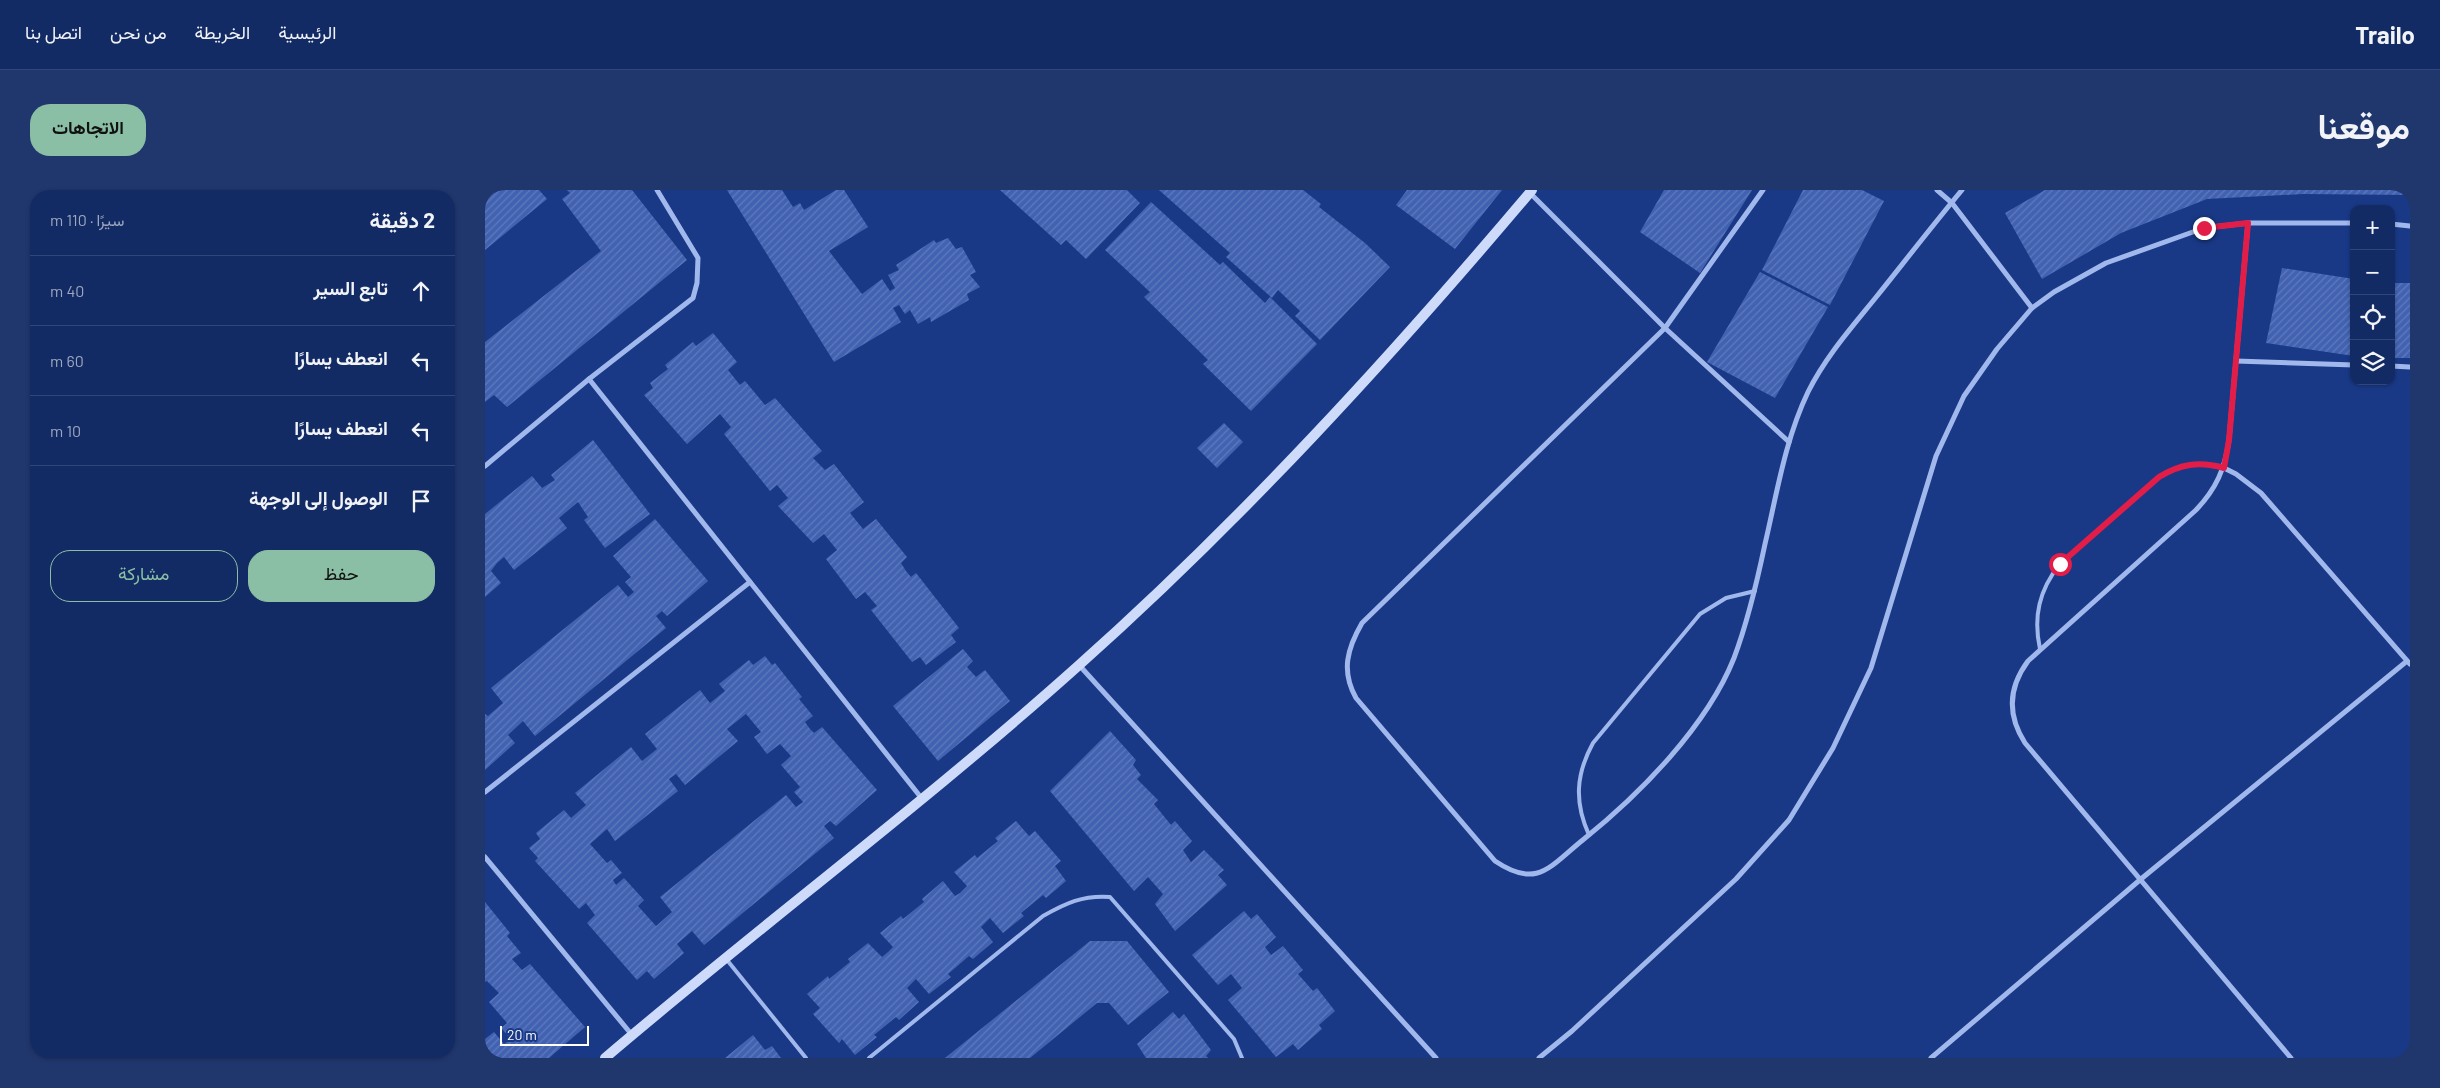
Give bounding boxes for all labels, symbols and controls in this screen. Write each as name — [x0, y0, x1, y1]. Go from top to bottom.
text: Trailo — [2355, 20, 2415, 49]
text: اتصل بنا — [25, 21, 82, 43]
text: من نحن — [110, 21, 167, 43]
text: الخريطة — [195, 21, 250, 43]
text: الرئيسية — [278, 21, 336, 43]
button: الاتجاهات — [30, 104, 146, 156]
text: موقعنا — [2317, 104, 2410, 146]
map controls — [2350, 205, 2395, 385]
button: + — [2350, 205, 2395, 250]
text: 2 دقيقة — [370, 207, 435, 232]
text: سيرًا · 110 m — [50, 210, 124, 229]
route end — [2193, 217, 2216, 240]
button: − — [2350, 250, 2395, 295]
text: تابع السير — [313, 276, 388, 299]
icon: ahead — [407, 277, 435, 305]
text: 40 m — [50, 281, 84, 300]
button: locate — [2350, 295, 2395, 340]
button: layers — [2350, 340, 2395, 385]
text: انعطف يسارًا — [294, 346, 388, 369]
icon: left — [407, 347, 435, 375]
text: 60 m — [50, 351, 84, 370]
text: انعطف يسارًا — [294, 416, 388, 439]
icon: left — [407, 417, 435, 445]
text: 10 m — [50, 421, 81, 440]
text: الوصول إلى الوجهة — [249, 486, 388, 509]
icon: arrive — [407, 487, 435, 515]
button: مشاركة — [50, 550, 238, 602]
button: حفظ — [248, 550, 435, 602]
route start — [2049, 553, 2072, 576]
scale bar — [500, 1023, 589, 1046]
text: 20 m — [507, 1026, 537, 1043]

